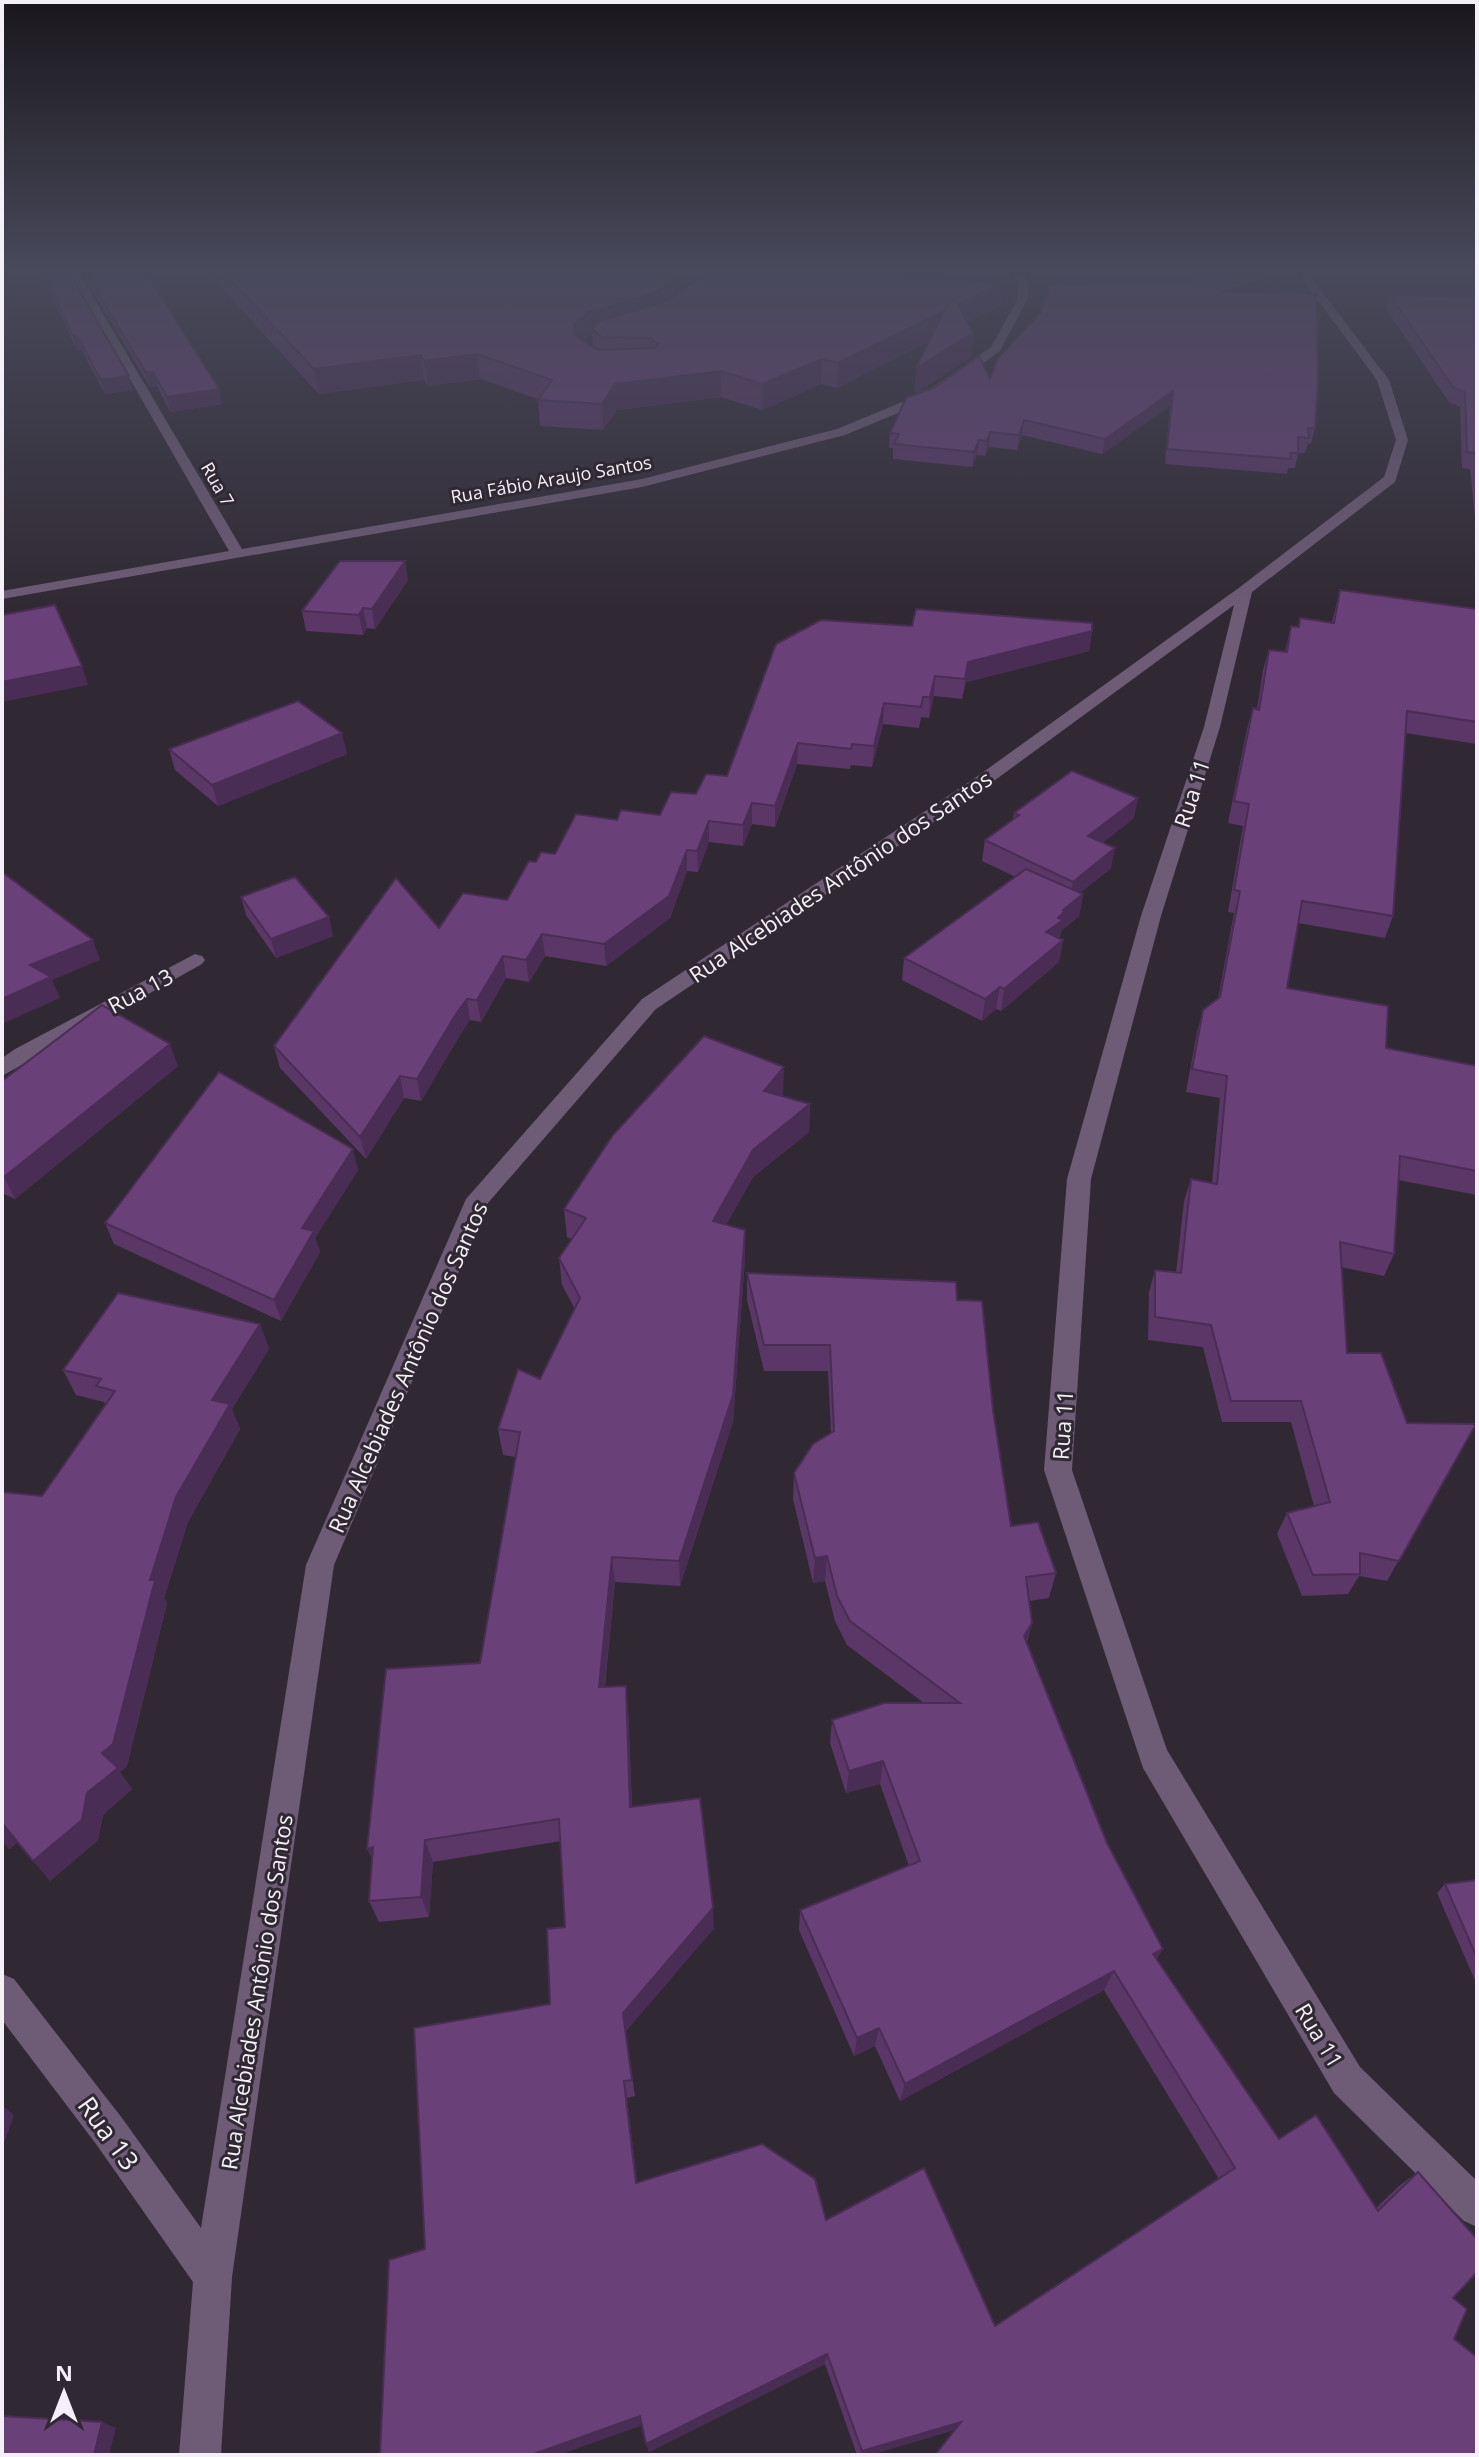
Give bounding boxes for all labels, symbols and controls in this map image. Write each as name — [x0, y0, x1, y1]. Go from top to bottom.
street label: Rua Fábio Araujo Santos — [449, 449, 653, 509]
street label: Rua 7 — [196, 458, 240, 510]
street label: Rua 11 — [1166, 755, 1216, 831]
street label: Rua Alcebiades Antônio dos Santos — [683, 763, 997, 989]
street label: Rua 13 — [102, 960, 178, 1020]
street label: Rua Alcebiades Antônio dos Santos — [320, 1197, 494, 1537]
street label: Rua 11 — [1045, 1389, 1079, 1461]
street label: Rua Alcebiades Antônio dos Santos — [213, 1812, 299, 2172]
street label: Rua 11 — [1289, 1997, 1351, 2073]
street label: Rua 13 — [70, 2089, 148, 2177]
north arrow — [24, 2353, 104, 2433]
text: N — [55, 2357, 73, 2387]

